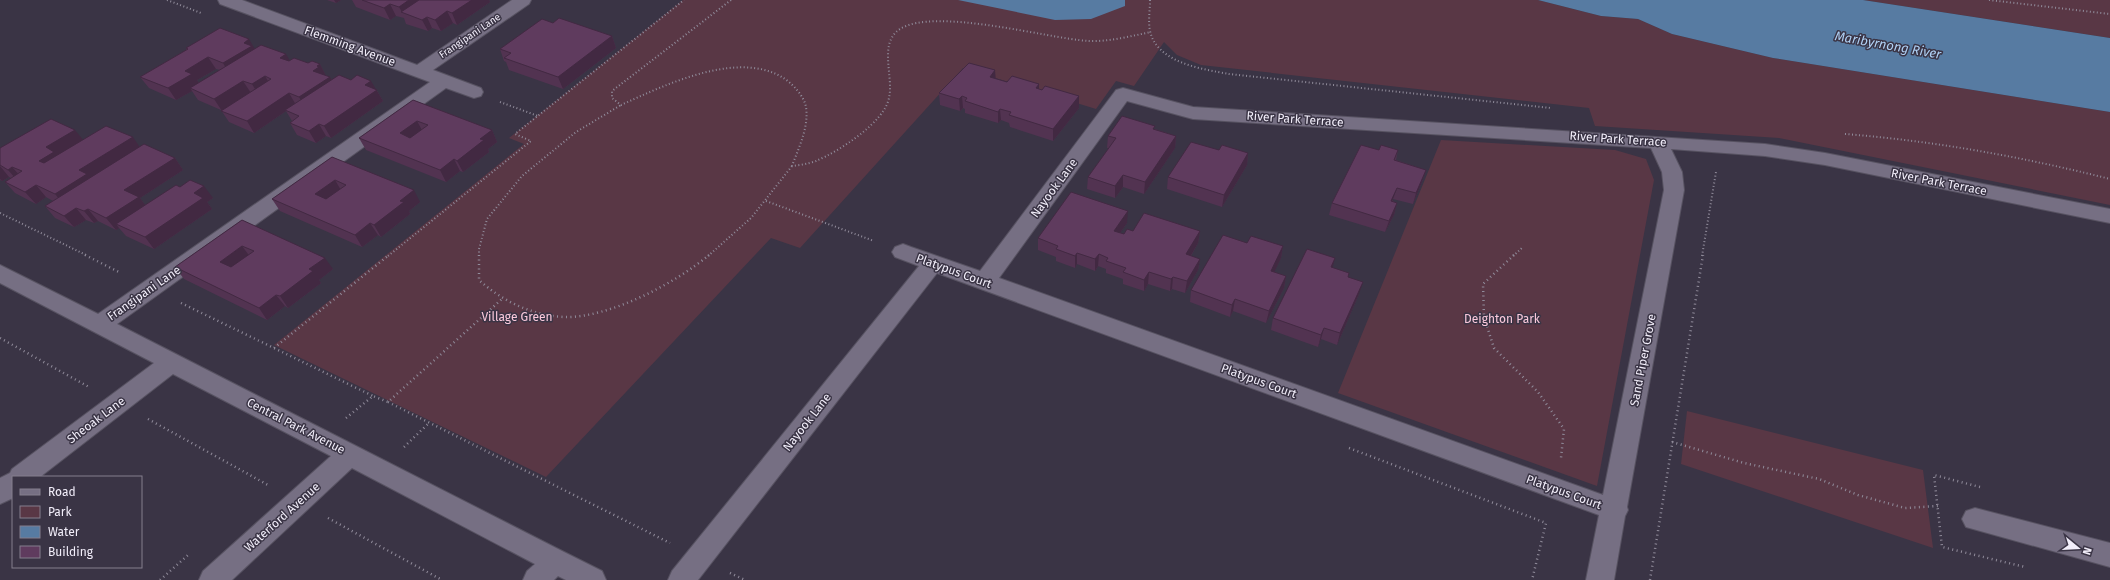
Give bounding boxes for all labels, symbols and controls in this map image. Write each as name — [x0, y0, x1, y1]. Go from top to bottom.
street label: Frangipani Lane — [437, 11, 503, 61]
street label: Flemming Avenue — [302, 23, 398, 69]
water label: Maribyrnong River — [1834, 28, 1943, 62]
street label: River Park Terrace — [1246, 109, 1344, 129]
street label: River Park Terrace — [1569, 129, 1667, 149]
street label: Nayook Lane — [1028, 156, 1080, 220]
street label: River Park Terrace — [1890, 166, 1988, 198]
street label: Platypus Court — [914, 251, 994, 291]
street label: Frangipani Lane — [105, 263, 183, 323]
park label: Village Green — [481, 310, 553, 324]
park label: Deighton Park — [1464, 312, 1541, 326]
street label: Sand Piper Grove — [1627, 313, 1659, 407]
street label: Platypus Court — [1219, 361, 1299, 401]
street label: Nayook Lane — [780, 390, 834, 454]
street label: Sheoak Lane — [64, 394, 128, 446]
street label: Central Park Avenue — [245, 395, 347, 457]
street label: Platypus Court — [1524, 472, 1604, 512]
legend — [12, 476, 142, 568]
street label: Waterford Avenue — [241, 479, 323, 555]
text: Road — [48, 485, 76, 499]
text: Park — [48, 505, 72, 519]
text: Water — [48, 525, 80, 539]
north arrow — [2058, 528, 2098, 568]
text: Building — [48, 545, 94, 559]
text: N — [2080, 545, 2094, 556]

